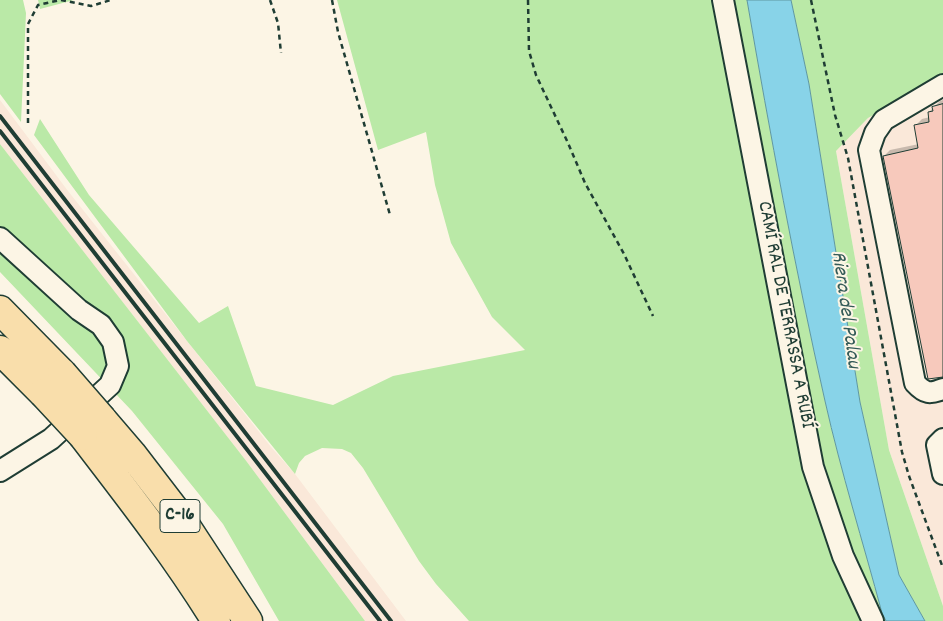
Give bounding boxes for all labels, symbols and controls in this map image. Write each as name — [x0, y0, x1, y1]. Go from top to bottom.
street label: CAMÍ RAL DE TERRASSA A RUBÍ — [750, 199, 818, 431]
water label: Riera del Palau — [823, 250, 865, 370]
road number: C-16 — [160, 500, 200, 532]

